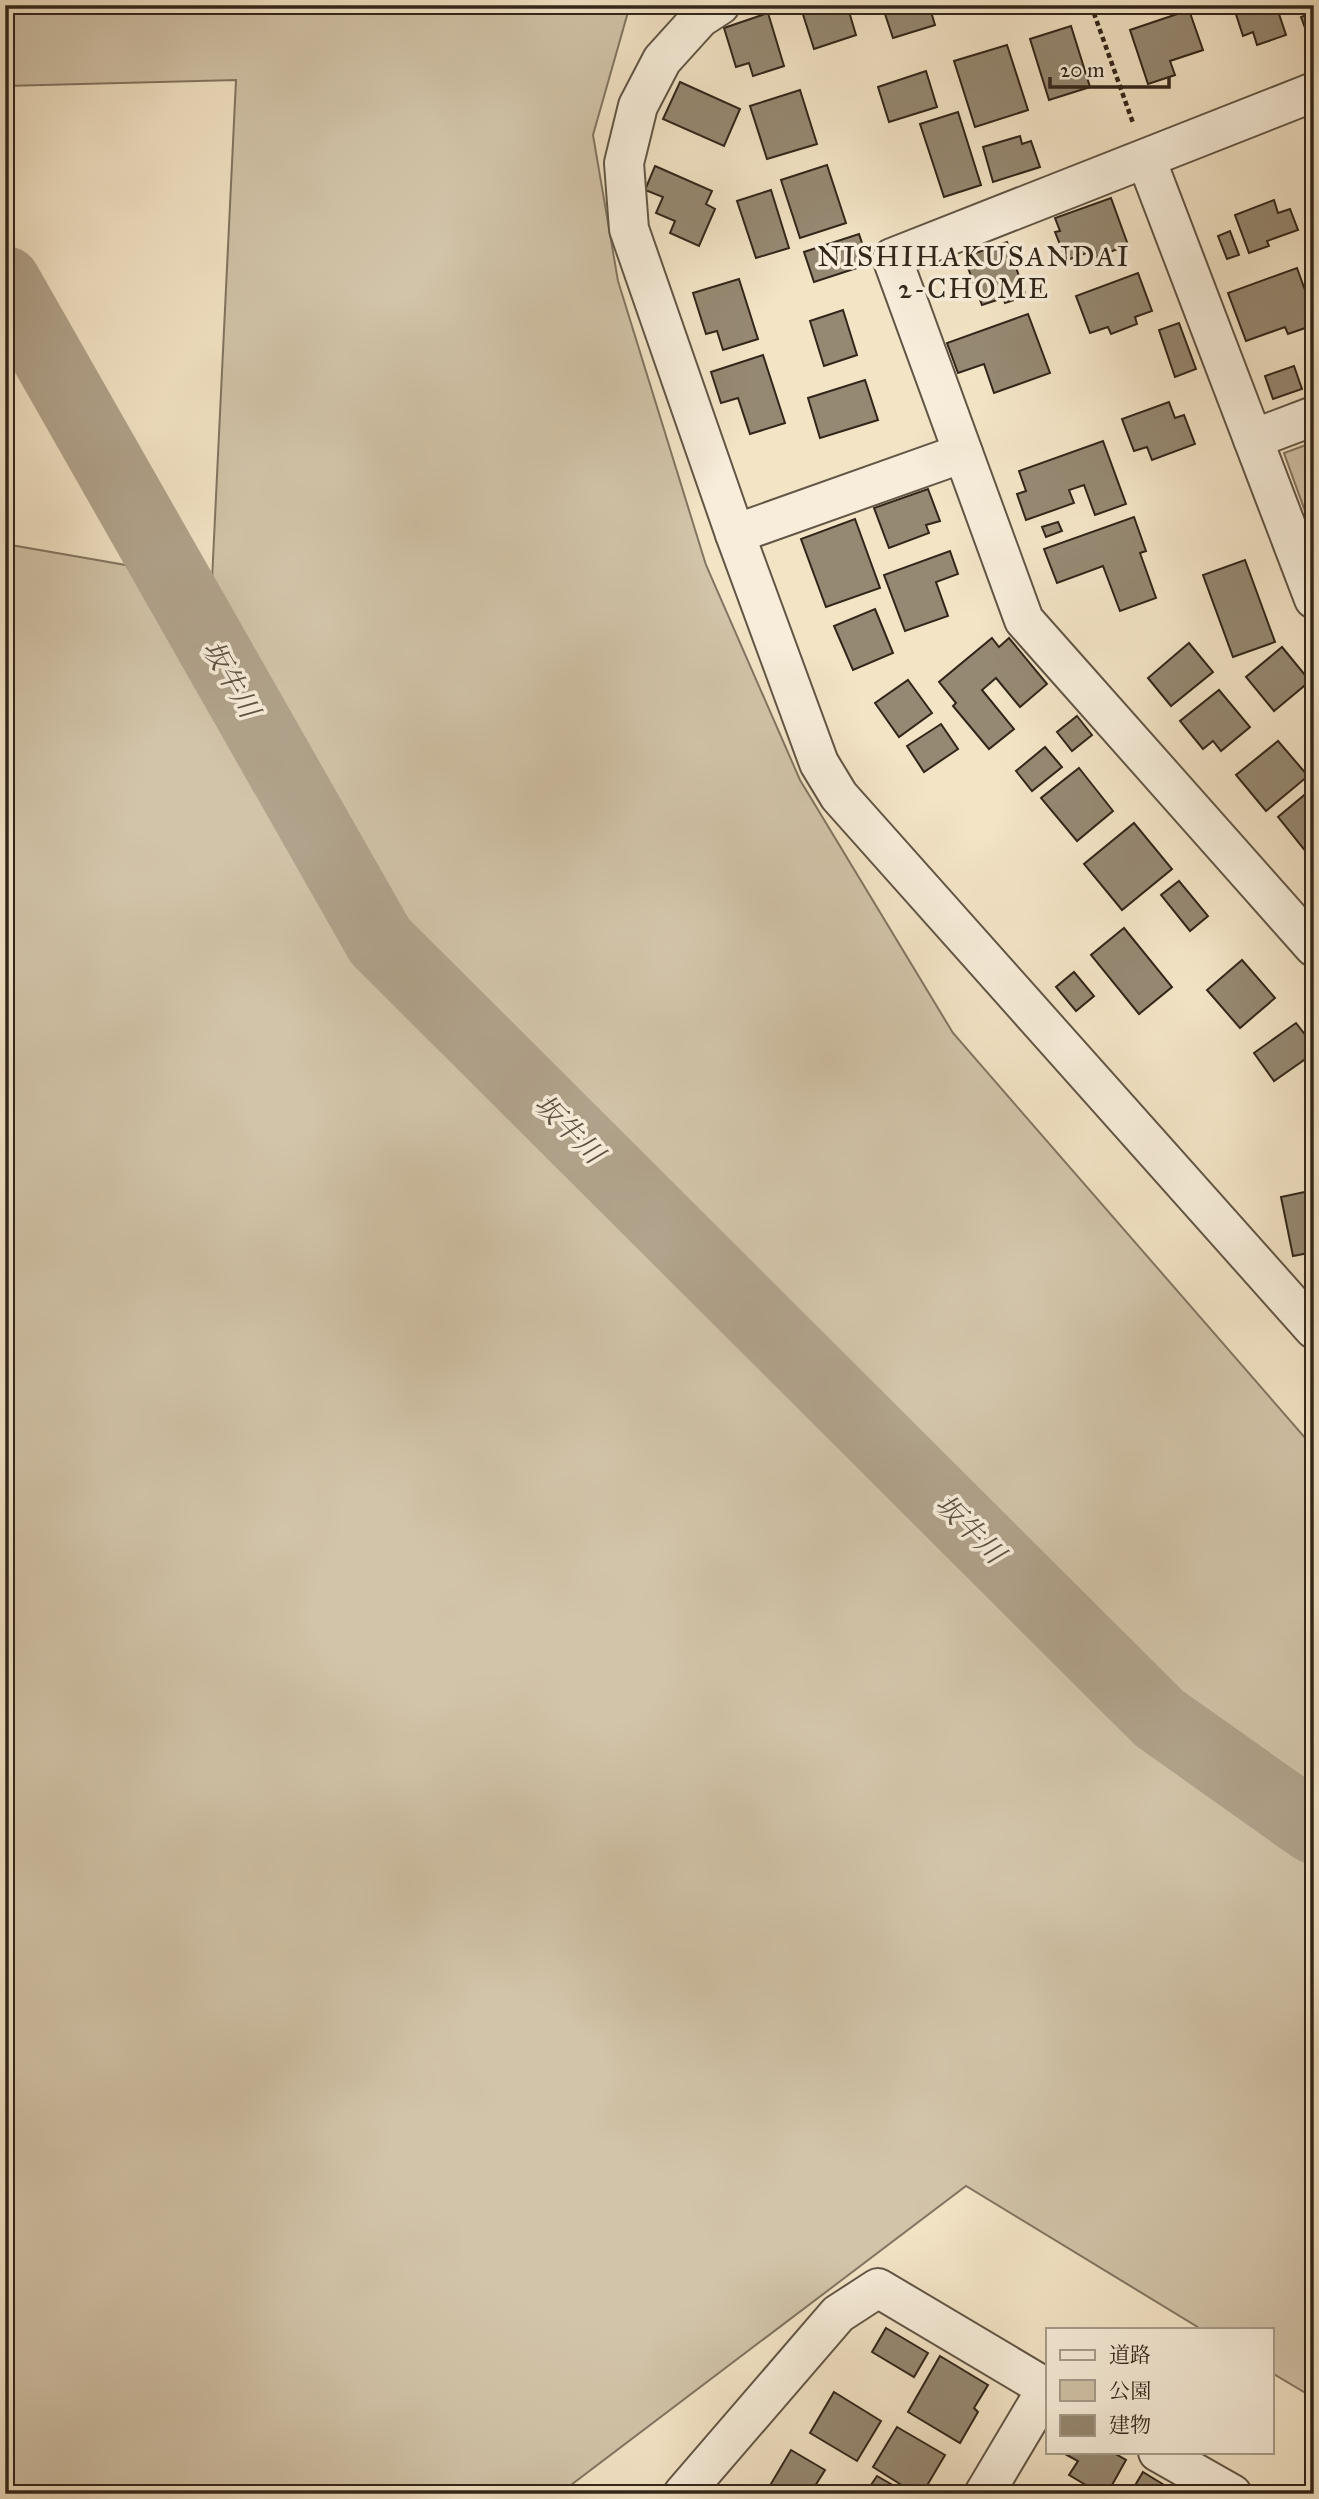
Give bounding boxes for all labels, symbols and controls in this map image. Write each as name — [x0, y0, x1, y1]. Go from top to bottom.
scale bar — [1050, 46, 1168, 90]
text: 20 m — [1060, 57, 1105, 83]
district label: NISHIHAKUSANDAI 2-CHOME — [817, 239, 1131, 306]
water label: 坂牛川 — [195, 634, 269, 727]
water label: 坂牛川 — [527, 1087, 613, 1173]
water label: 坂牛川 — [928, 1487, 1014, 1573]
legend — [1046, 2328, 1274, 2454]
text: 道路 — [1109, 2342, 1151, 2368]
text: 公園 — [1109, 2378, 1151, 2404]
text: 建物 — [1109, 2412, 1151, 2438]

